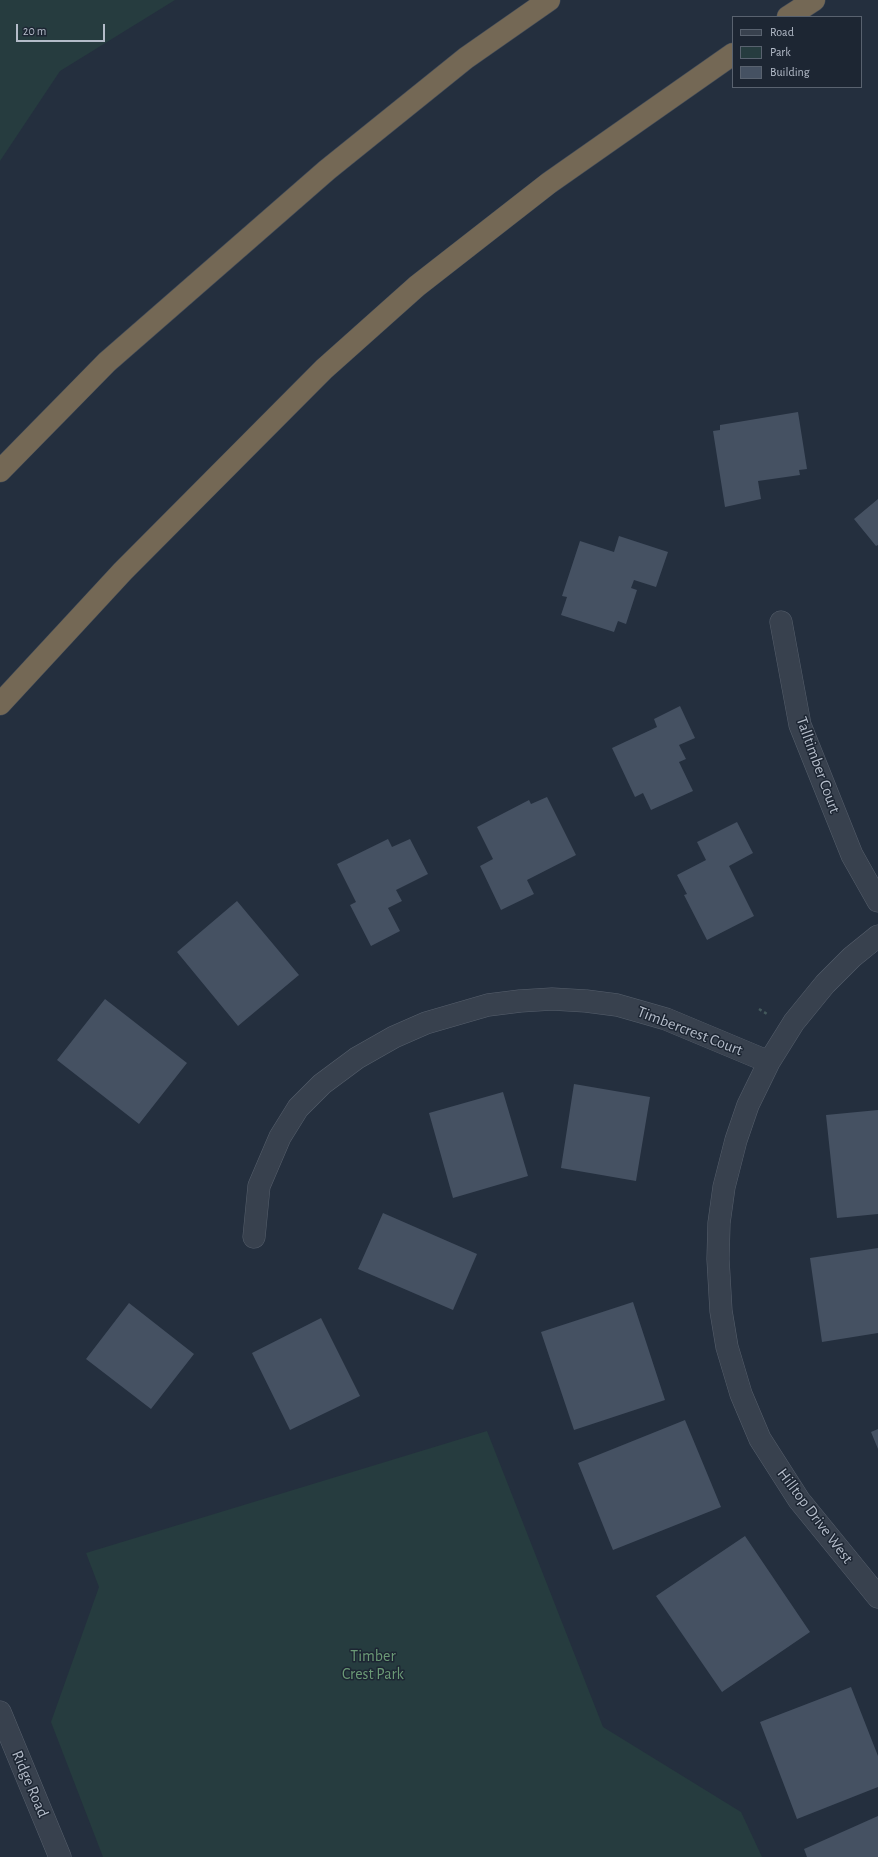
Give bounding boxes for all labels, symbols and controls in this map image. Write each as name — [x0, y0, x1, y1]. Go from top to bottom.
scale bar — [18, 16, 107, 42]
legend — [732, 16, 862, 88]
text: 20 m — [23, 25, 46, 37]
text: Road — [770, 26, 794, 38]
text: Park — [770, 46, 791, 58]
text: Building — [770, 66, 810, 78]
street label: Talltimber Court — [792, 714, 844, 816]
street label: Timbercrest Court — [634, 1002, 746, 1060]
street label: Hilltop Drive West — [773, 1465, 857, 1567]
park label: Timber Crest Park — [342, 1646, 404, 1684]
street label: Ridge Road — [7, 1748, 53, 1820]

